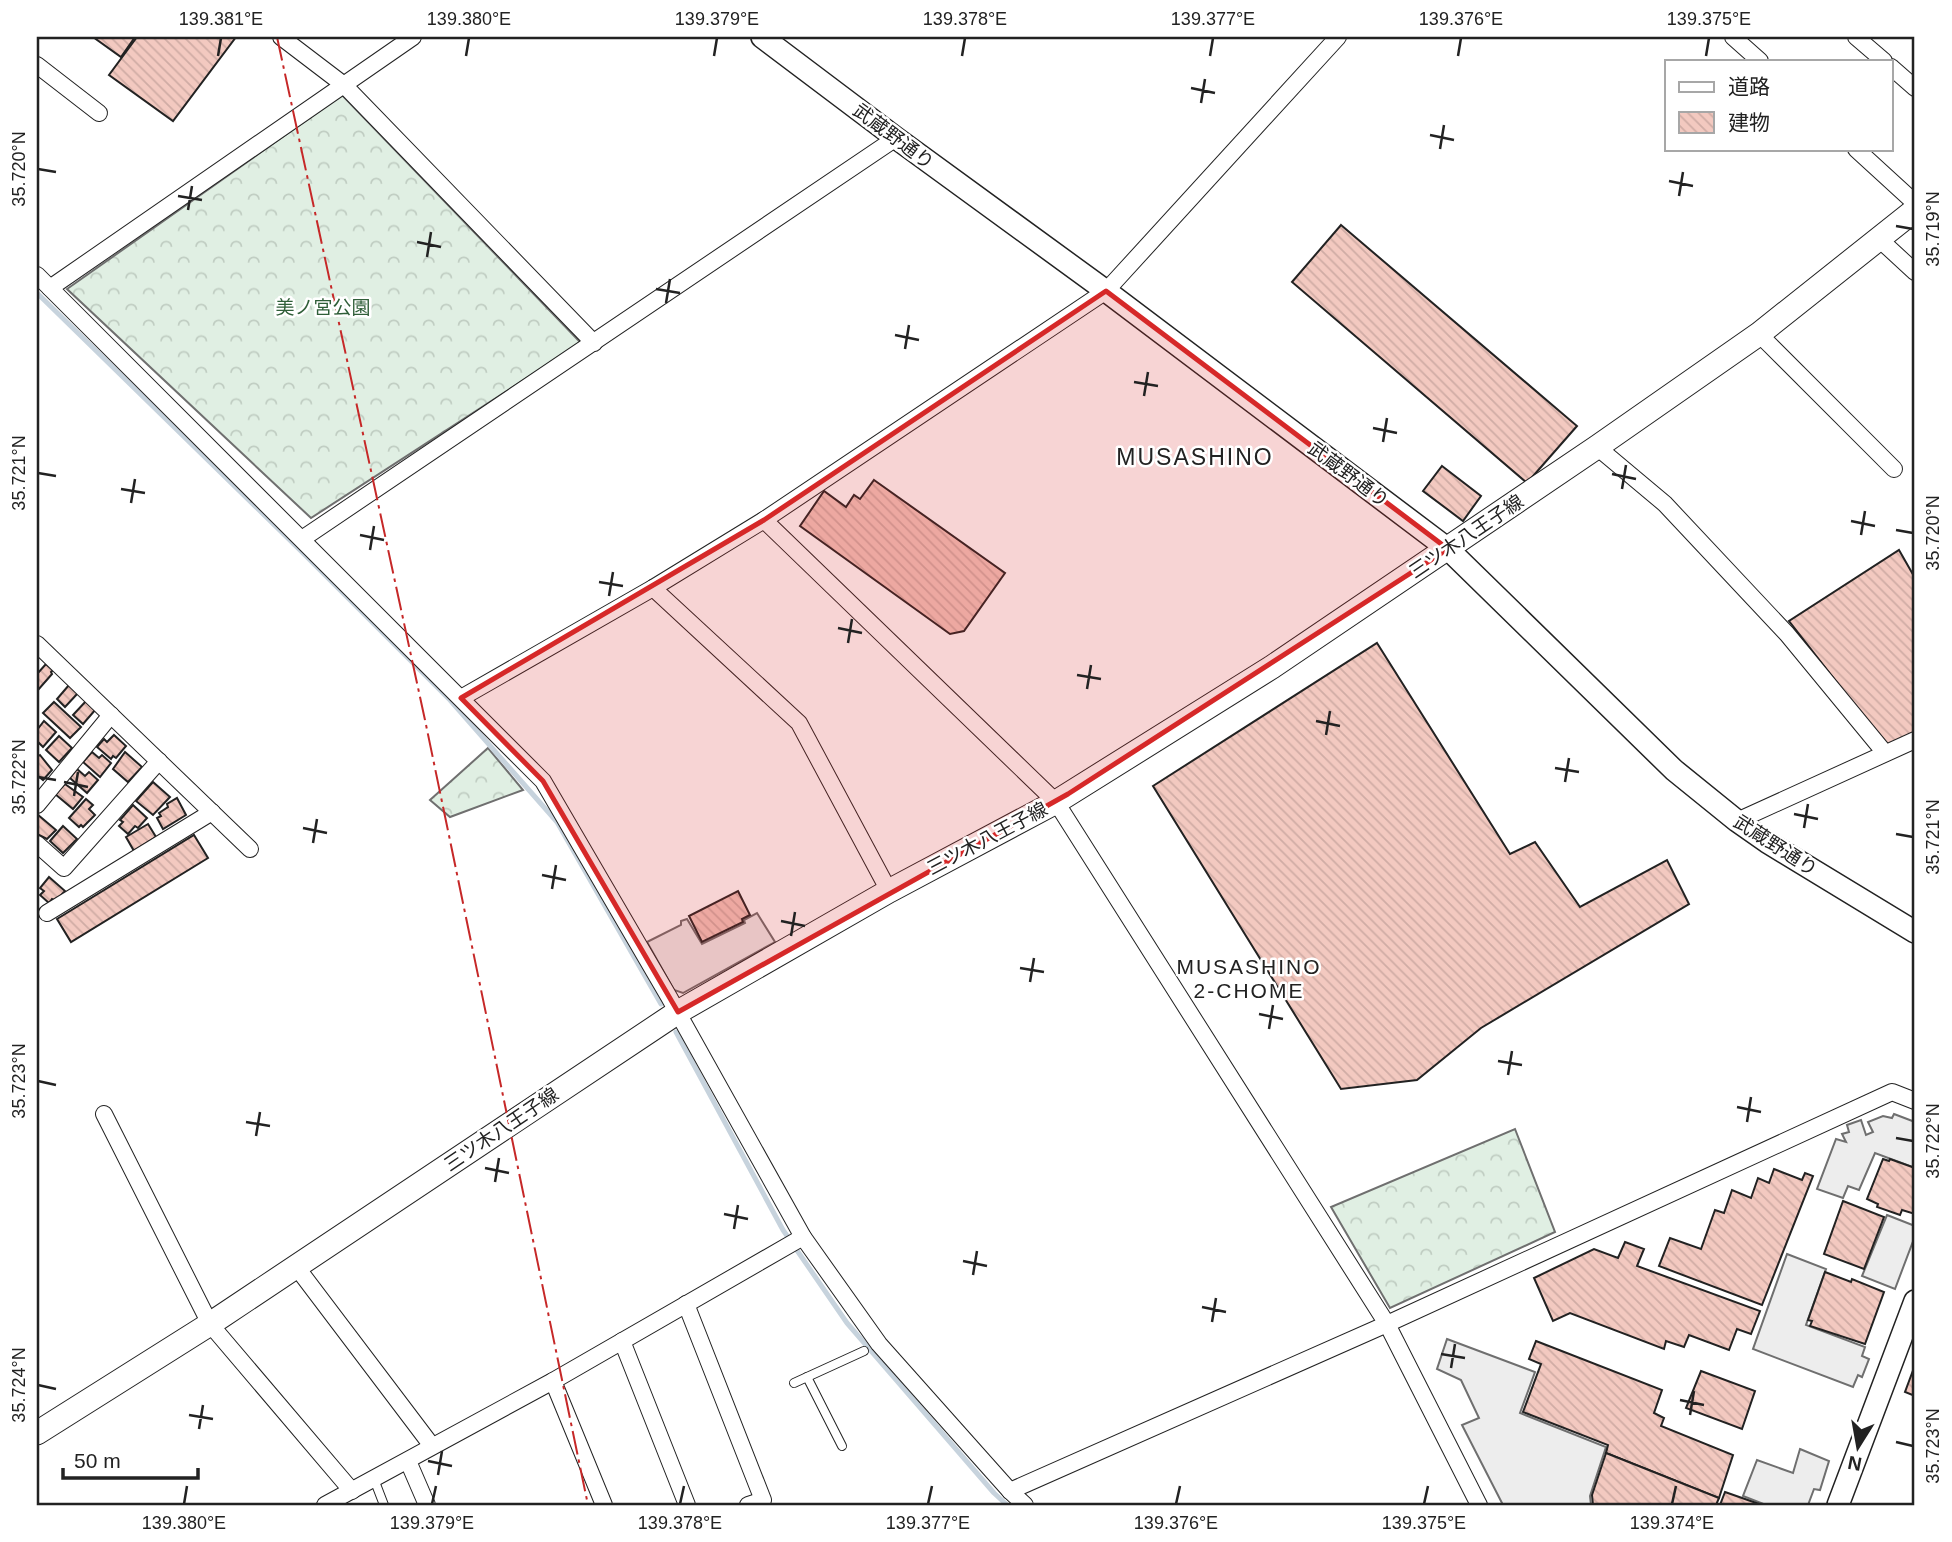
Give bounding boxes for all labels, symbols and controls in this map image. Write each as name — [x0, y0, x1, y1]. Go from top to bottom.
text: 139.381°E — [179, 9, 263, 29]
text: 139.380°E — [427, 9, 511, 29]
text: 139.379°E — [675, 9, 759, 29]
text: 139.378°E — [923, 9, 1007, 29]
text: 139.377°E — [1171, 9, 1255, 29]
text: 139.376°E — [1419, 9, 1503, 29]
text: 139.375°E — [1667, 9, 1751, 29]
legend — [1665, 60, 1892, 150]
text: 道路 — [1728, 75, 1770, 98]
street label: 武蔵野通り — [849, 99, 938, 173]
text: 建物 — [1728, 111, 1770, 134]
text: 35.720°N — [9, 131, 29, 207]
text: 35.719°N — [1923, 191, 1943, 267]
park label: 美ノ宮公園 — [275, 297, 371, 318]
text: 35.721°N — [9, 435, 29, 511]
street label: 武蔵野通り — [1304, 437, 1393, 511]
district label: MUSASHINO — [1116, 444, 1274, 470]
street label: 三ツ木八王子線 — [1405, 491, 1527, 582]
text: 35.720°N — [1923, 495, 1943, 571]
text: 35.722°N — [9, 739, 29, 815]
street label: 三ツ木八王子線 — [924, 798, 1051, 879]
text: 35.721°N — [1923, 799, 1943, 875]
street label: 武蔵野通り — [1730, 811, 1821, 880]
district label: MUSASHINO 2-CHOME — [1176, 955, 1322, 1002]
text: 35.723°N — [9, 1043, 29, 1119]
street label: 三ツ木八王子線 — [440, 1084, 562, 1175]
text: 35.722°N — [1923, 1103, 1943, 1179]
text: 35.724°N — [9, 1347, 29, 1423]
text: 35.723°N — [1923, 1408, 1943, 1484]
north arrow — [1822, 1412, 1892, 1482]
scale bar — [63, 1437, 198, 1481]
text: 50 m — [74, 1449, 121, 1472]
text: N — [1846, 1452, 1864, 1475]
text: 139.380°E — [142, 1513, 226, 1533]
text: 139.379°E — [390, 1513, 474, 1533]
text: 139.378°E — [638, 1513, 722, 1533]
text: 139.377°E — [886, 1513, 970, 1533]
text: 139.376°E — [1134, 1513, 1218, 1533]
text: 139.375°E — [1382, 1513, 1466, 1533]
text: 139.374°E — [1630, 1513, 1714, 1533]

